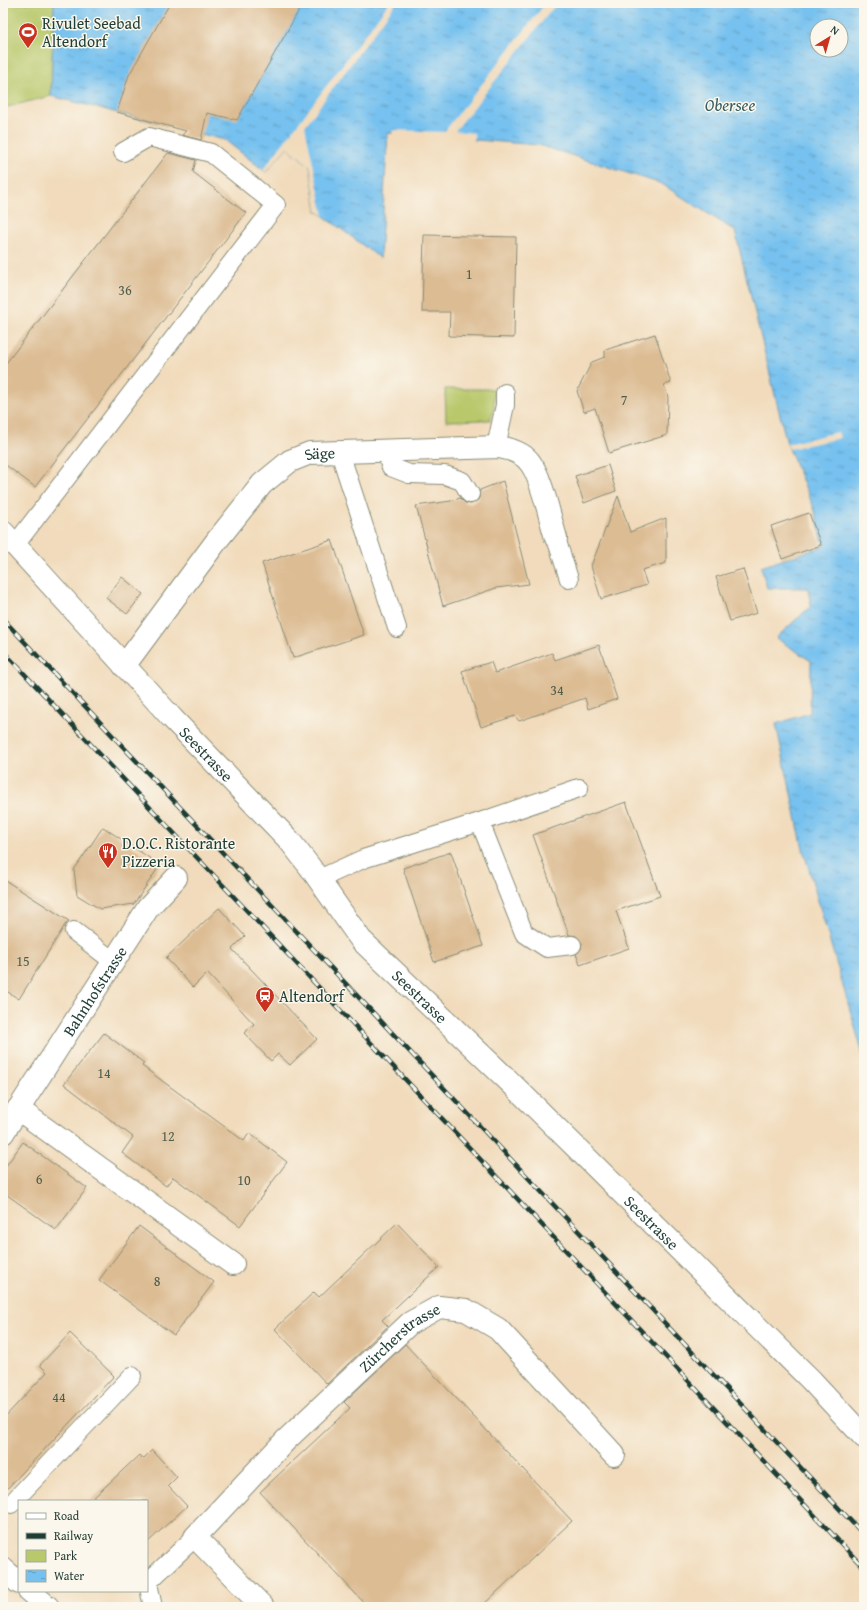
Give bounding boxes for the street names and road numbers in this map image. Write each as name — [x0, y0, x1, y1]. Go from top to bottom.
street label: Säge — [300, 440, 336, 466]
street label: Seestrasse — [174, 721, 239, 787]
street label: Bahnhofstrasse — [57, 941, 133, 1041]
street label: Seestrasse — [387, 964, 453, 1029]
street label: Seestrasse — [619, 1190, 685, 1255]
street label: Zürcherstrasse — [353, 1297, 444, 1378]

